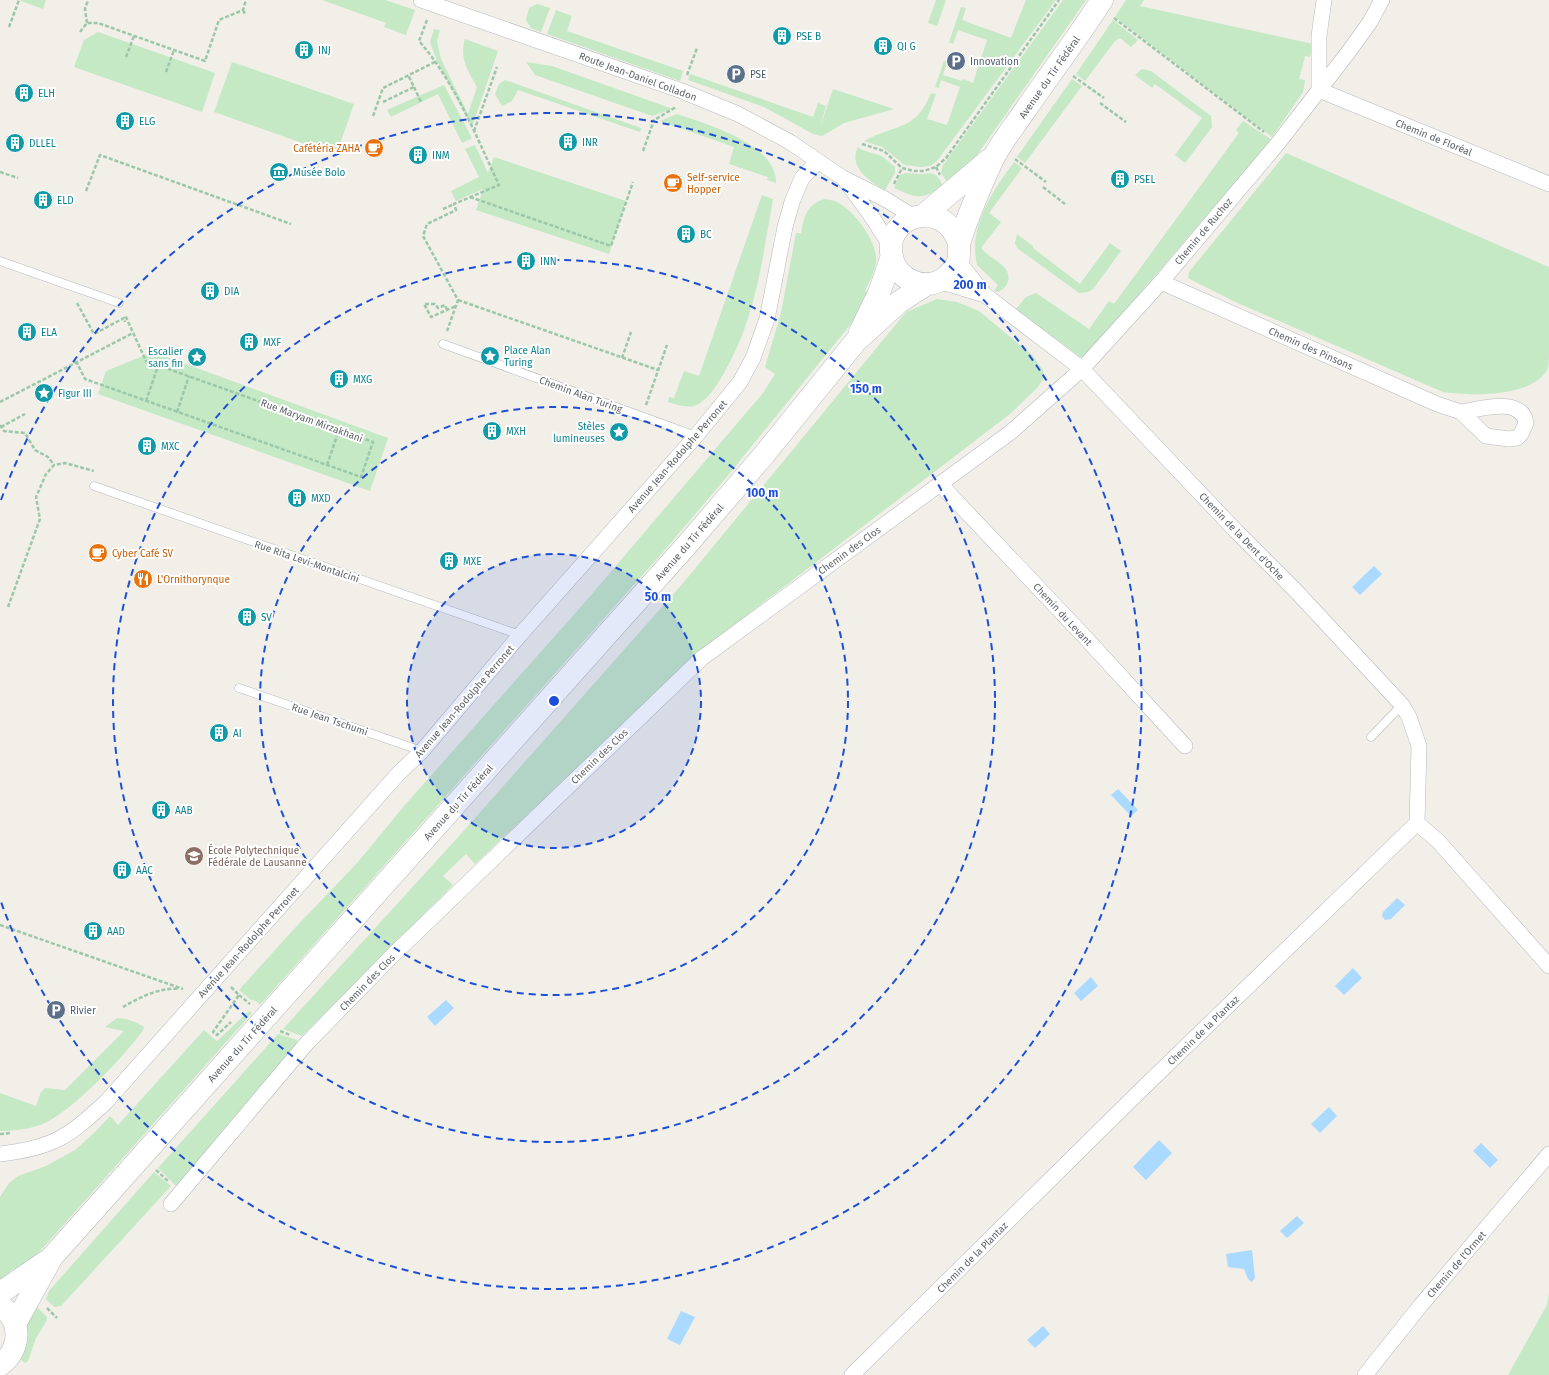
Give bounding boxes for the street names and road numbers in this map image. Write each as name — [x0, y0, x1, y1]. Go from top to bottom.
street label: Avenue du Tir Fédéral — [1017, 34, 1083, 121]
street label: Route Jean-Daniel Colladon — [577, 50, 698, 104]
street label: Chemin de Floréal — [1394, 117, 1474, 159]
street label: Chemin de Ruchoz — [1172, 195, 1236, 267]
street label: Chemin des Pinsons — [1267, 325, 1355, 373]
street label: Chemin Alan Turing — [537, 374, 625, 416]
street label: Rue Maryam Mirzakhani — [259, 397, 364, 445]
street label: Avenue Jean-Rodolphe Perronet — [626, 398, 730, 515]
street label: Chemin de la Dent d'Oche — [1196, 490, 1286, 583]
street label: Avenue du Tir Fédéral — [653, 502, 726, 584]
street label: Chemin des Clos — [816, 524, 883, 578]
street label: Rue Rita Levi-Montalcini — [253, 538, 361, 586]
street label: Chemin du Levant — [1030, 581, 1095, 649]
street label: Avenue Jean-Rodolphe Perronet — [413, 643, 517, 760]
street label: Rue Jean Tschumi — [290, 701, 369, 739]
street label: Chemin des Clos — [569, 726, 631, 787]
street label: Avenue du Tir Fédéral — [421, 762, 496, 843]
street label: Avenue Jean-Rodolphe Perronet — [196, 884, 302, 1001]
street label: Chemin des Clos — [338, 952, 398, 1014]
street label: Chemin de la Plantaz — [1165, 993, 1242, 1068]
street label: Avenue du Tir Fédéral — [205, 1004, 280, 1085]
street label: Chemin de la Plantaz — [935, 1219, 1011, 1296]
street label: Chemin de l'Ormet — [1425, 1229, 1489, 1300]

